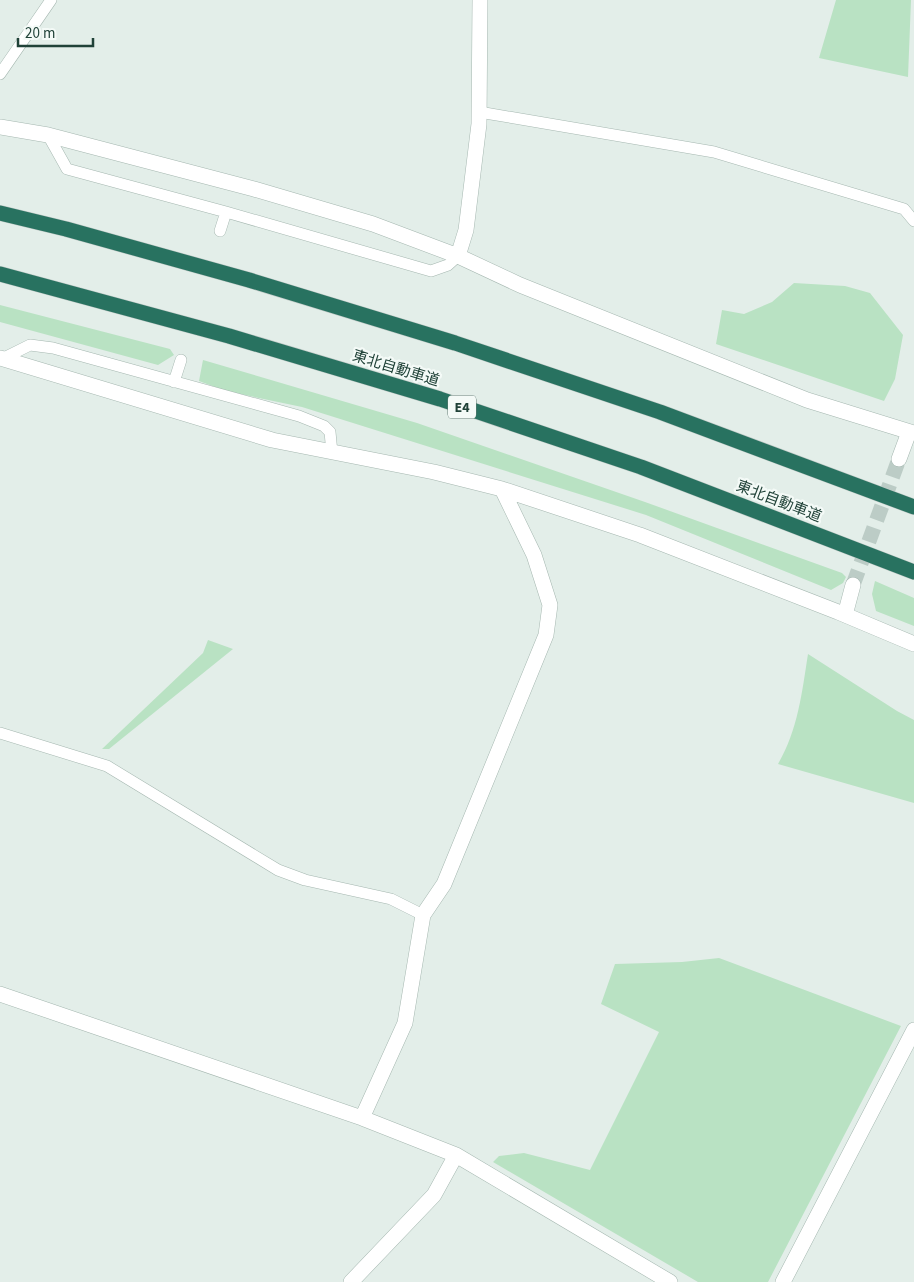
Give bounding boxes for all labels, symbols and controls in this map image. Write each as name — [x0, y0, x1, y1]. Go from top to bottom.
scale bar — [18, 15, 92, 47]
text: 20 m — [25, 23, 55, 44]
street label: 東北自動車道 — [350, 345, 442, 392]
road number: E4 — [448, 396, 476, 418]
street label: 東北自動車道 — [733, 476, 825, 527]

